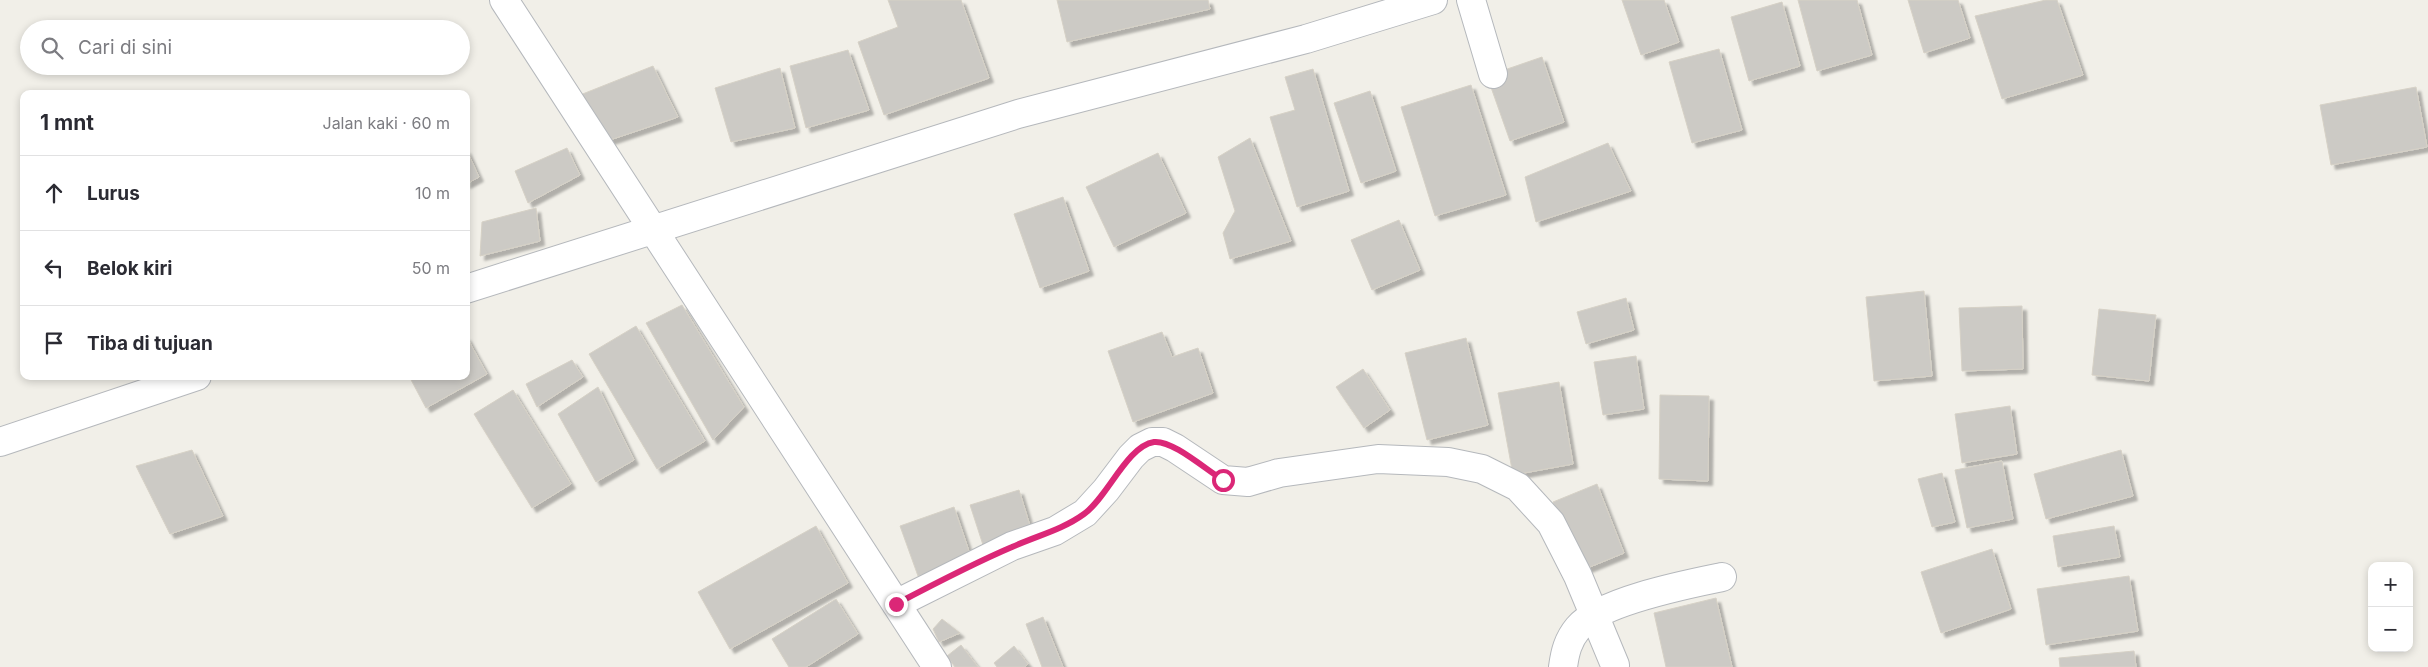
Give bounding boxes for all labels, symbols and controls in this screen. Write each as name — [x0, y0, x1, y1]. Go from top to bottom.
search box — [20, 20, 470, 75]
icon: search — [38, 34, 66, 62]
text: Cari di sini — [78, 36, 172, 59]
text: 1 mnt — [40, 110, 94, 135]
text: Jalan kaki · 60 m — [323, 113, 450, 133]
icon: ahead — [40, 179, 68, 207]
text: Lurus — [87, 182, 140, 205]
text: 10 m — [415, 183, 450, 203]
icon: left — [40, 254, 68, 282]
text: Belok kiri — [87, 257, 172, 280]
text: 50 m — [412, 258, 450, 278]
icon: arrive — [40, 329, 68, 357]
text: Tiba di tujuan — [87, 332, 213, 355]
route start — [1212, 469, 1235, 492]
map controls — [2368, 562, 2413, 652]
button: + — [2368, 562, 2413, 607]
route end — [885, 593, 908, 616]
button: − — [2368, 607, 2413, 652]

